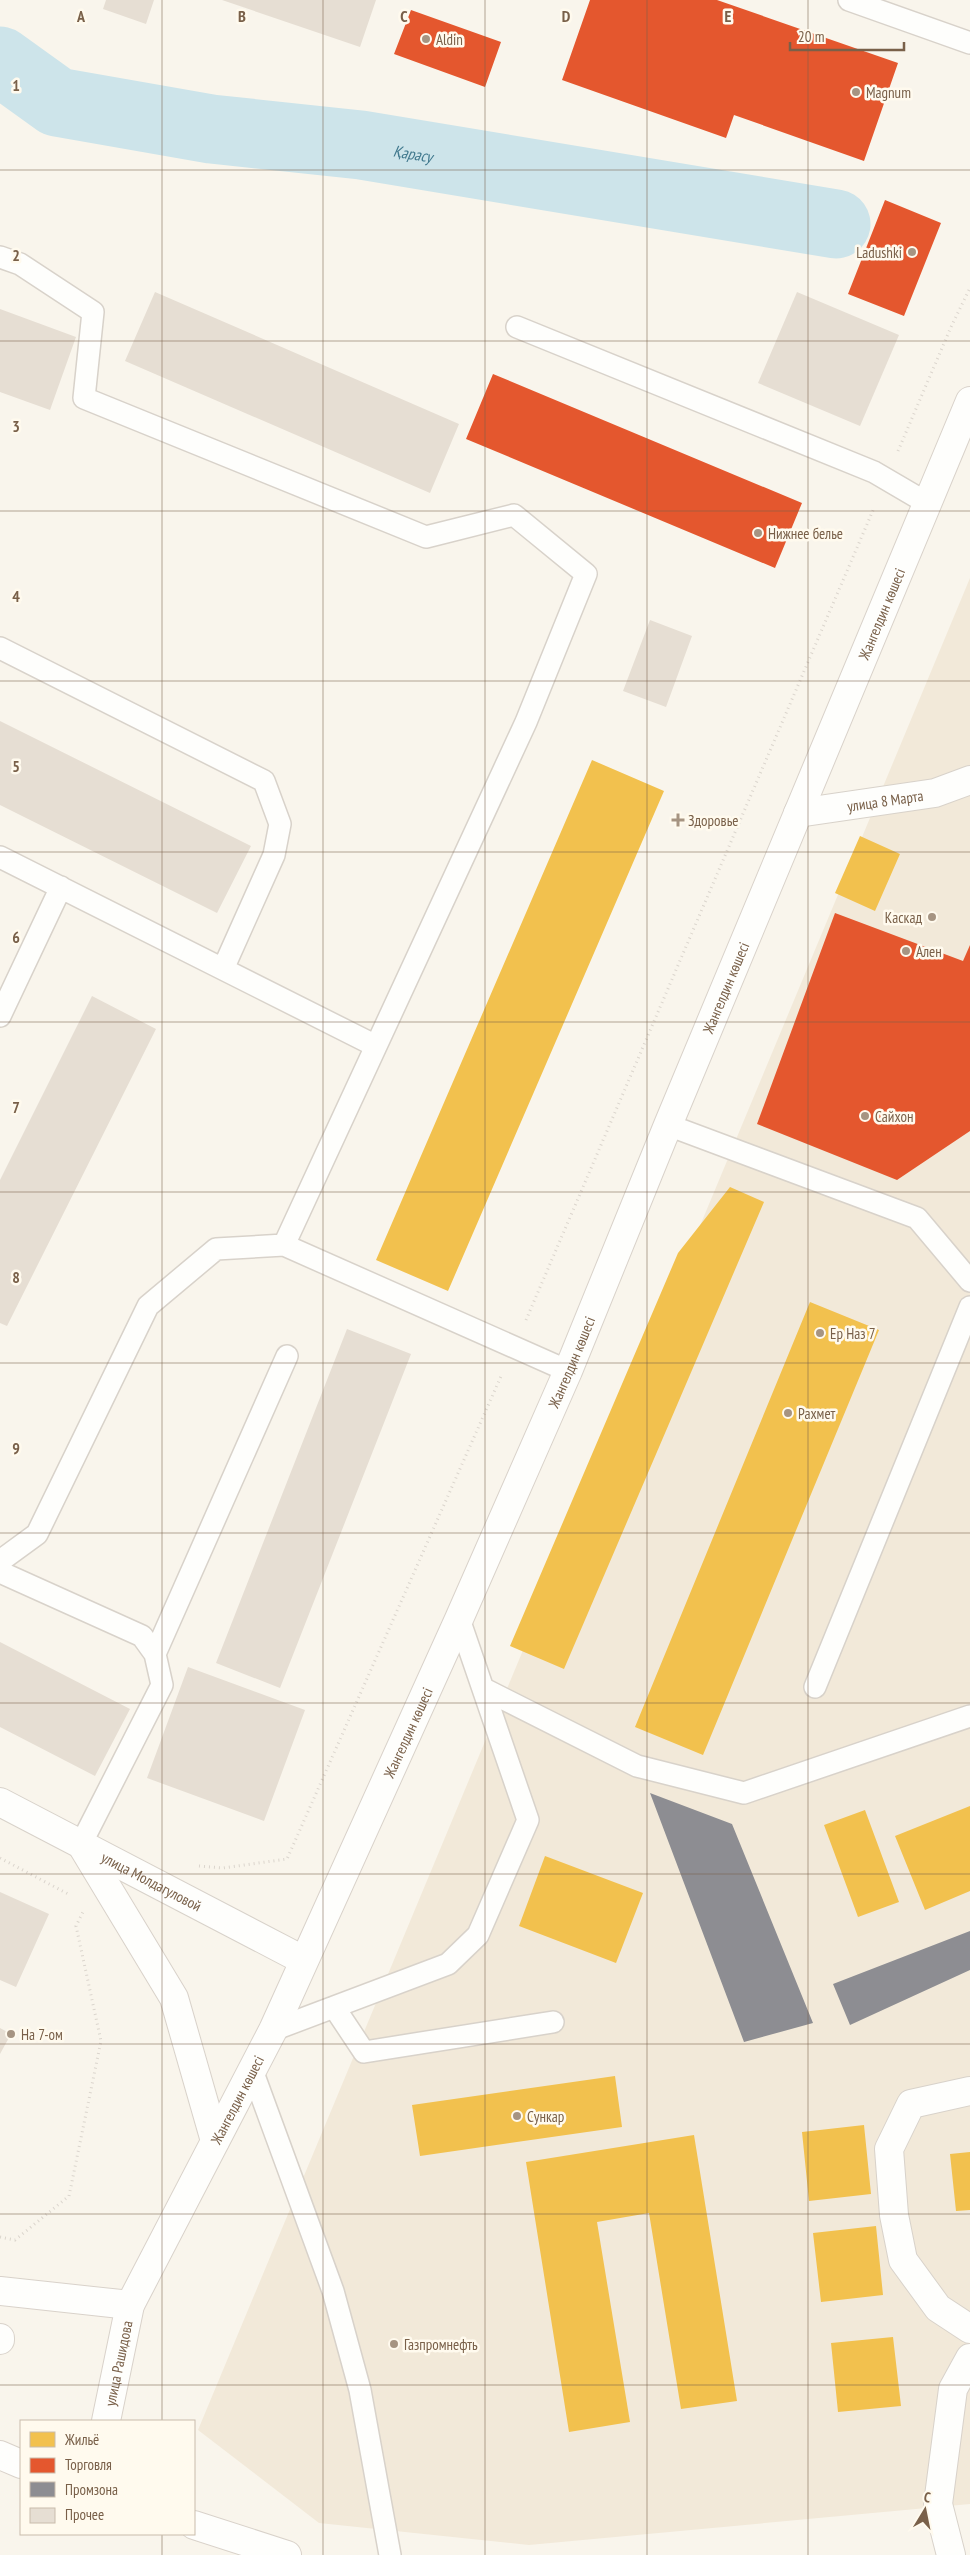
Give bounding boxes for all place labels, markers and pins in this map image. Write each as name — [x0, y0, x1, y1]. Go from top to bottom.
place label: Aldin — [436, 30, 463, 49]
marker: Aldin — [420, 33, 432, 45]
place label: Magnum — [866, 83, 911, 102]
marker: Magnum — [850, 86, 862, 98]
place label: Ladushki — [856, 243, 902, 262]
marker: Ladushki — [906, 246, 918, 258]
place label: Нижнее белье — [768, 524, 843, 543]
marker: Нижнее белье — [752, 527, 764, 539]
place label: Здоровье — [688, 811, 738, 830]
marker: Здоровье — [672, 814, 684, 826]
place label: Каскад — [885, 908, 922, 927]
marker: Каскад — [926, 911, 938, 923]
place label: Ален — [916, 942, 942, 961]
marker: Ален — [900, 945, 912, 957]
place label: Сайхон — [875, 1107, 913, 1126]
marker: Сайхон — [859, 1110, 871, 1122]
place label: Ер Наз 7 — [830, 1324, 875, 1343]
marker: Ер Наз 7 — [814, 1327, 826, 1339]
place label: Рахмет — [798, 1404, 836, 1423]
marker: Рахмет — [782, 1407, 794, 1419]
place label: На 7-ом — [21, 2025, 63, 2044]
marker: На 7-ом — [5, 2028, 17, 2040]
place label: Сункар — [527, 2107, 564, 2126]
marker: Сункар — [511, 2110, 523, 2122]
place label: Газпромнефть — [404, 2335, 478, 2354]
marker: Газпромнефть — [388, 2338, 400, 2350]

